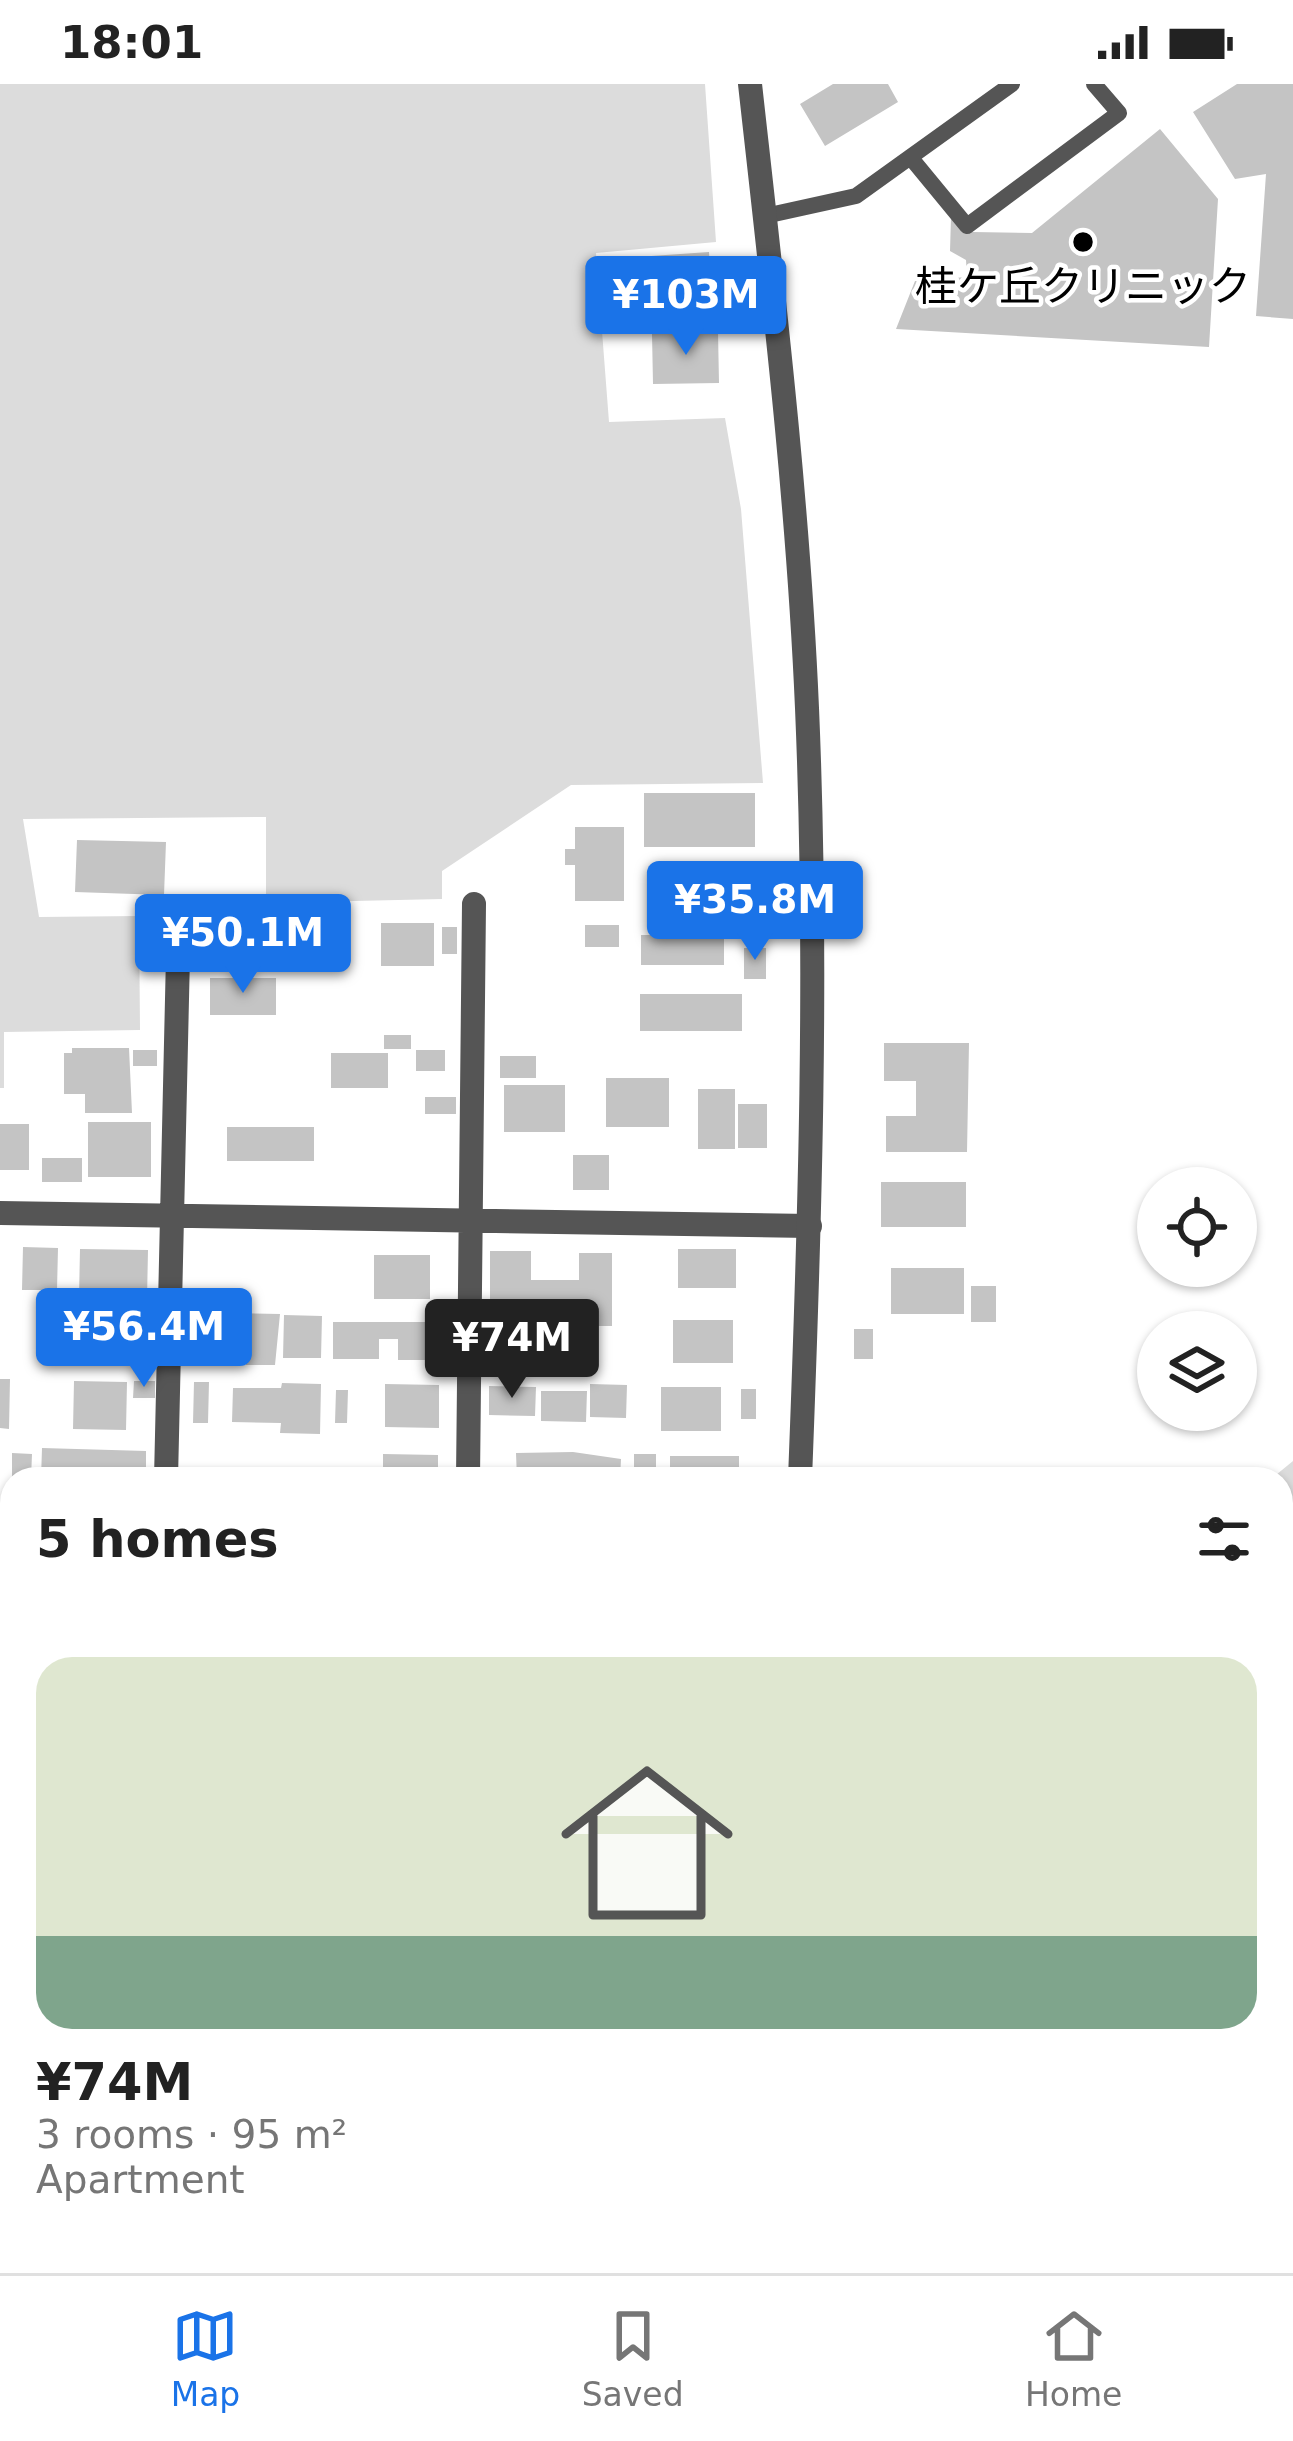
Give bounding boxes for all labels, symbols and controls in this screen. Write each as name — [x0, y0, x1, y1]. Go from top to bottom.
text: 18:01 — [60, 16, 203, 69]
marker: 桂ケ丘クリニック — [1070, 229, 1096, 255]
pin: ¥103M — [602, 256, 770, 358]
place label: 桂ケ丘クリニック — [915, 262, 1251, 311]
text: ¥103M — [612, 272, 760, 317]
pin: ¥35.8M — [657, 861, 853, 963]
text: ¥35.8M — [674, 877, 836, 922]
pin: ¥50.1M — [145, 894, 341, 996]
text: ¥50.1M — [162, 910, 324, 955]
map controls — [1137, 1167, 1257, 1431]
button: locate — [1137, 1167, 1257, 1287]
pin: ¥56.4M — [46, 1288, 242, 1390]
pin: ¥74M — [441, 1299, 583, 1401]
text: ¥56.4M — [63, 1304, 225, 1349]
button: layers — [1137, 1311, 1257, 1431]
text: ¥74M — [452, 1315, 572, 1360]
icon: filters — [1191, 1506, 1257, 1572]
text: 5 homes — [36, 1510, 279, 1569]
icon: home — [539, 1735, 755, 1951]
text: ¥74M — [36, 2053, 193, 2112]
text: 3 rooms · 95 m² — [36, 2112, 347, 2157]
text: Apartment — [36, 2157, 245, 2202]
tab: Map — [171, 2303, 240, 2414]
tab: Saved — [582, 2303, 684, 2414]
tab: Home — [1025, 2303, 1122, 2414]

